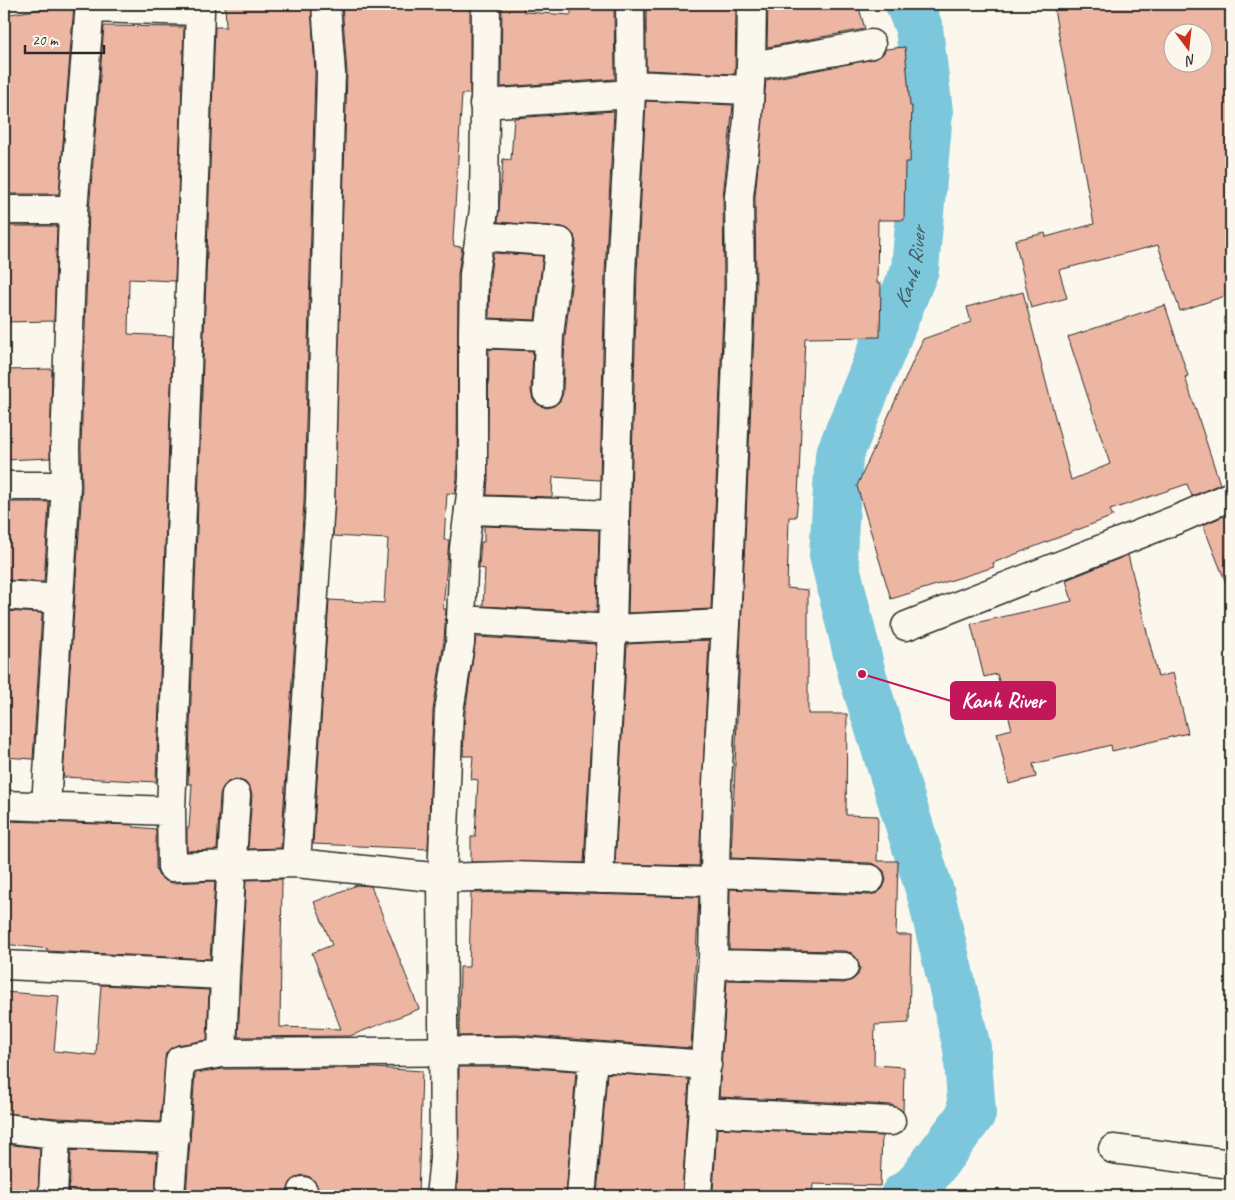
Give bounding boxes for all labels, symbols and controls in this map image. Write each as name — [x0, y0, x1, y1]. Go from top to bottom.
scale bar — [25, 22, 104, 54]
north arrow — [1162, 22, 1212, 72]
text: 20 m — [32, 31, 59, 50]
text: N — [1183, 51, 1198, 70]
water label: Kanh River — [887, 222, 933, 312]
callout: Kanh River — [951, 682, 1055, 719]
text: Kanh River — [961, 687, 1048, 715]

